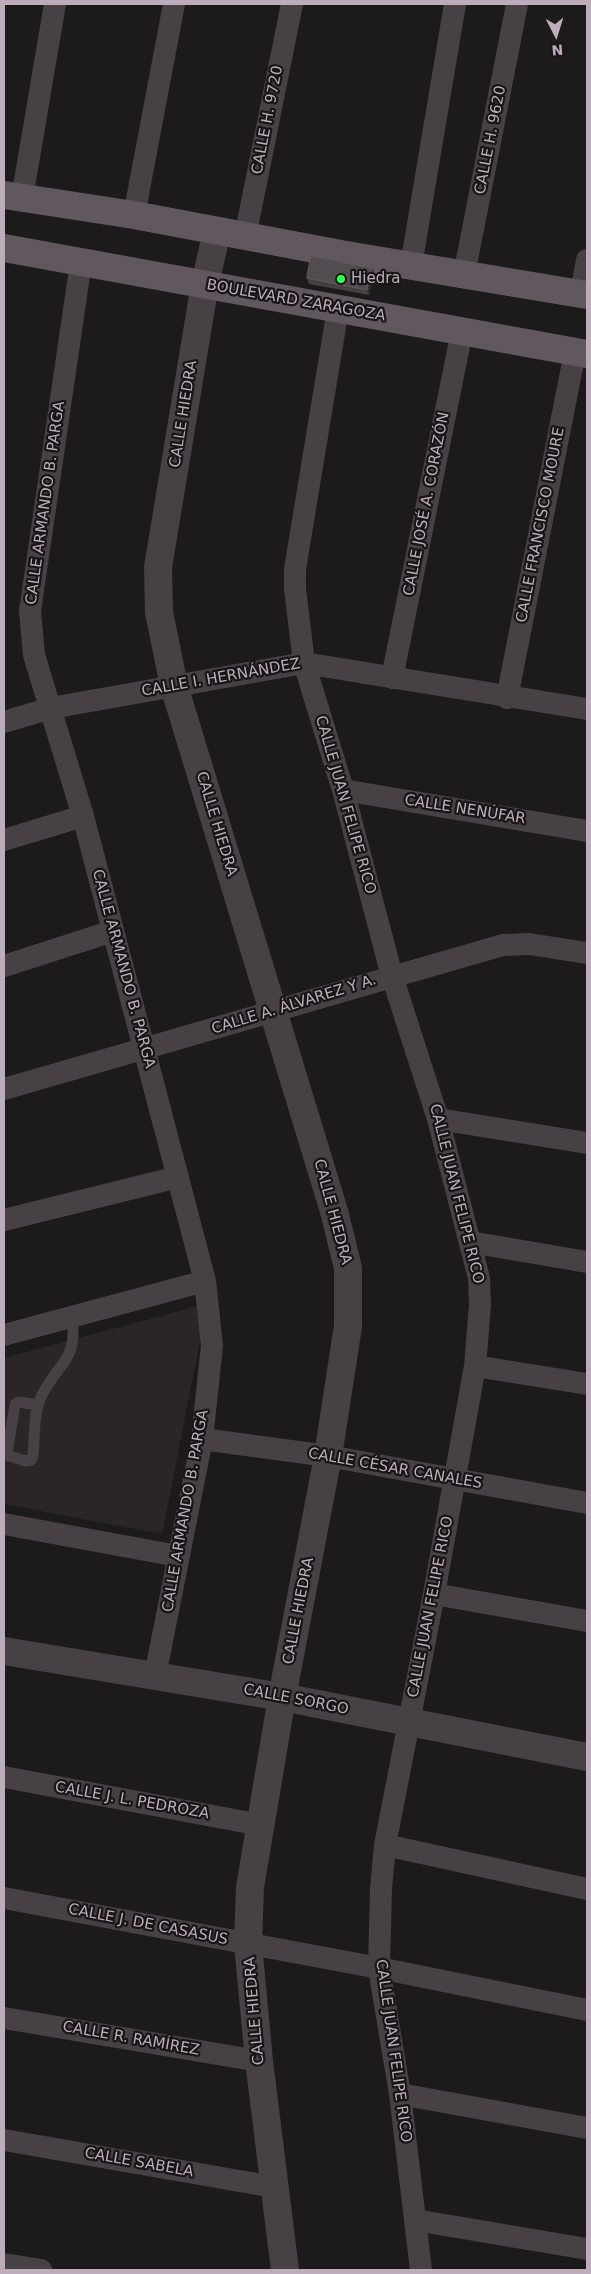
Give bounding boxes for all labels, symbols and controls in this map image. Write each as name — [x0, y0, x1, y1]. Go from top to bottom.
north arrow — [531, 10, 581, 60]
text: N — [551, 41, 564, 58]
street label: CALLE H. 9720 — [249, 64, 287, 176]
street label: CALLE H. 9620 — [472, 84, 510, 196]
place label: Hiedra — [351, 270, 401, 288]
marker: Hiedra — [335, 273, 347, 285]
street label: BOULEVARD ZARAGOZA — [205, 276, 387, 326]
street label: CALLE HIEDRA — [167, 359, 201, 469]
street label: CALLE ARMANDO B. PARGA — [23, 400, 69, 606]
street label: CALLE JOSÉ A. CORAZÓN — [400, 411, 454, 597]
street label: CALLE FRANCISCO MOURE — [513, 426, 569, 624]
street label: CALLE I. HERNÁNDEZ — [140, 655, 302, 701]
street label: CALLE JUAN FELIPE RICO — [311, 714, 379, 896]
street label: CALLE HIEDRA — [192, 769, 240, 879]
street label: CALLE NENÚFAR — [403, 792, 527, 828]
street label: CALLE ARMANDO B. PARGA — [88, 867, 158, 1071]
street label: CALLE A. ÁLVAREZ Y A. — [209, 971, 379, 1039]
street label: CALLE JUAN FELIPE RICO — [425, 1102, 487, 1286]
street label: CALLE HIEDRA — [309, 1157, 355, 1267]
street label: CALLE ARMANDO B. PARGA — [159, 1408, 213, 1614]
street label: CALLE CÉSAR CANALES — [307, 1445, 483, 1493]
street label: CALLE JUAN FELIPE RICO — [405, 1515, 457, 1699]
street label: CALLE HIEDRA — [280, 1556, 318, 1666]
street label: CALLE SORGO — [242, 1681, 350, 1719]
street label: CALLE J. L. PEDROZA — [53, 1779, 211, 1823]
street label: CALLE J. DE CASASUS — [67, 1901, 229, 1949]
street label: CALLE HIEDRA — [241, 1956, 269, 2066]
street label: CALLE JUAN FELIPE RICO — [371, 1958, 415, 2144]
street label: CALLE R. RAMÍREZ — [61, 2018, 201, 2060]
street label: CALLE SABELA — [83, 2145, 195, 2181]

